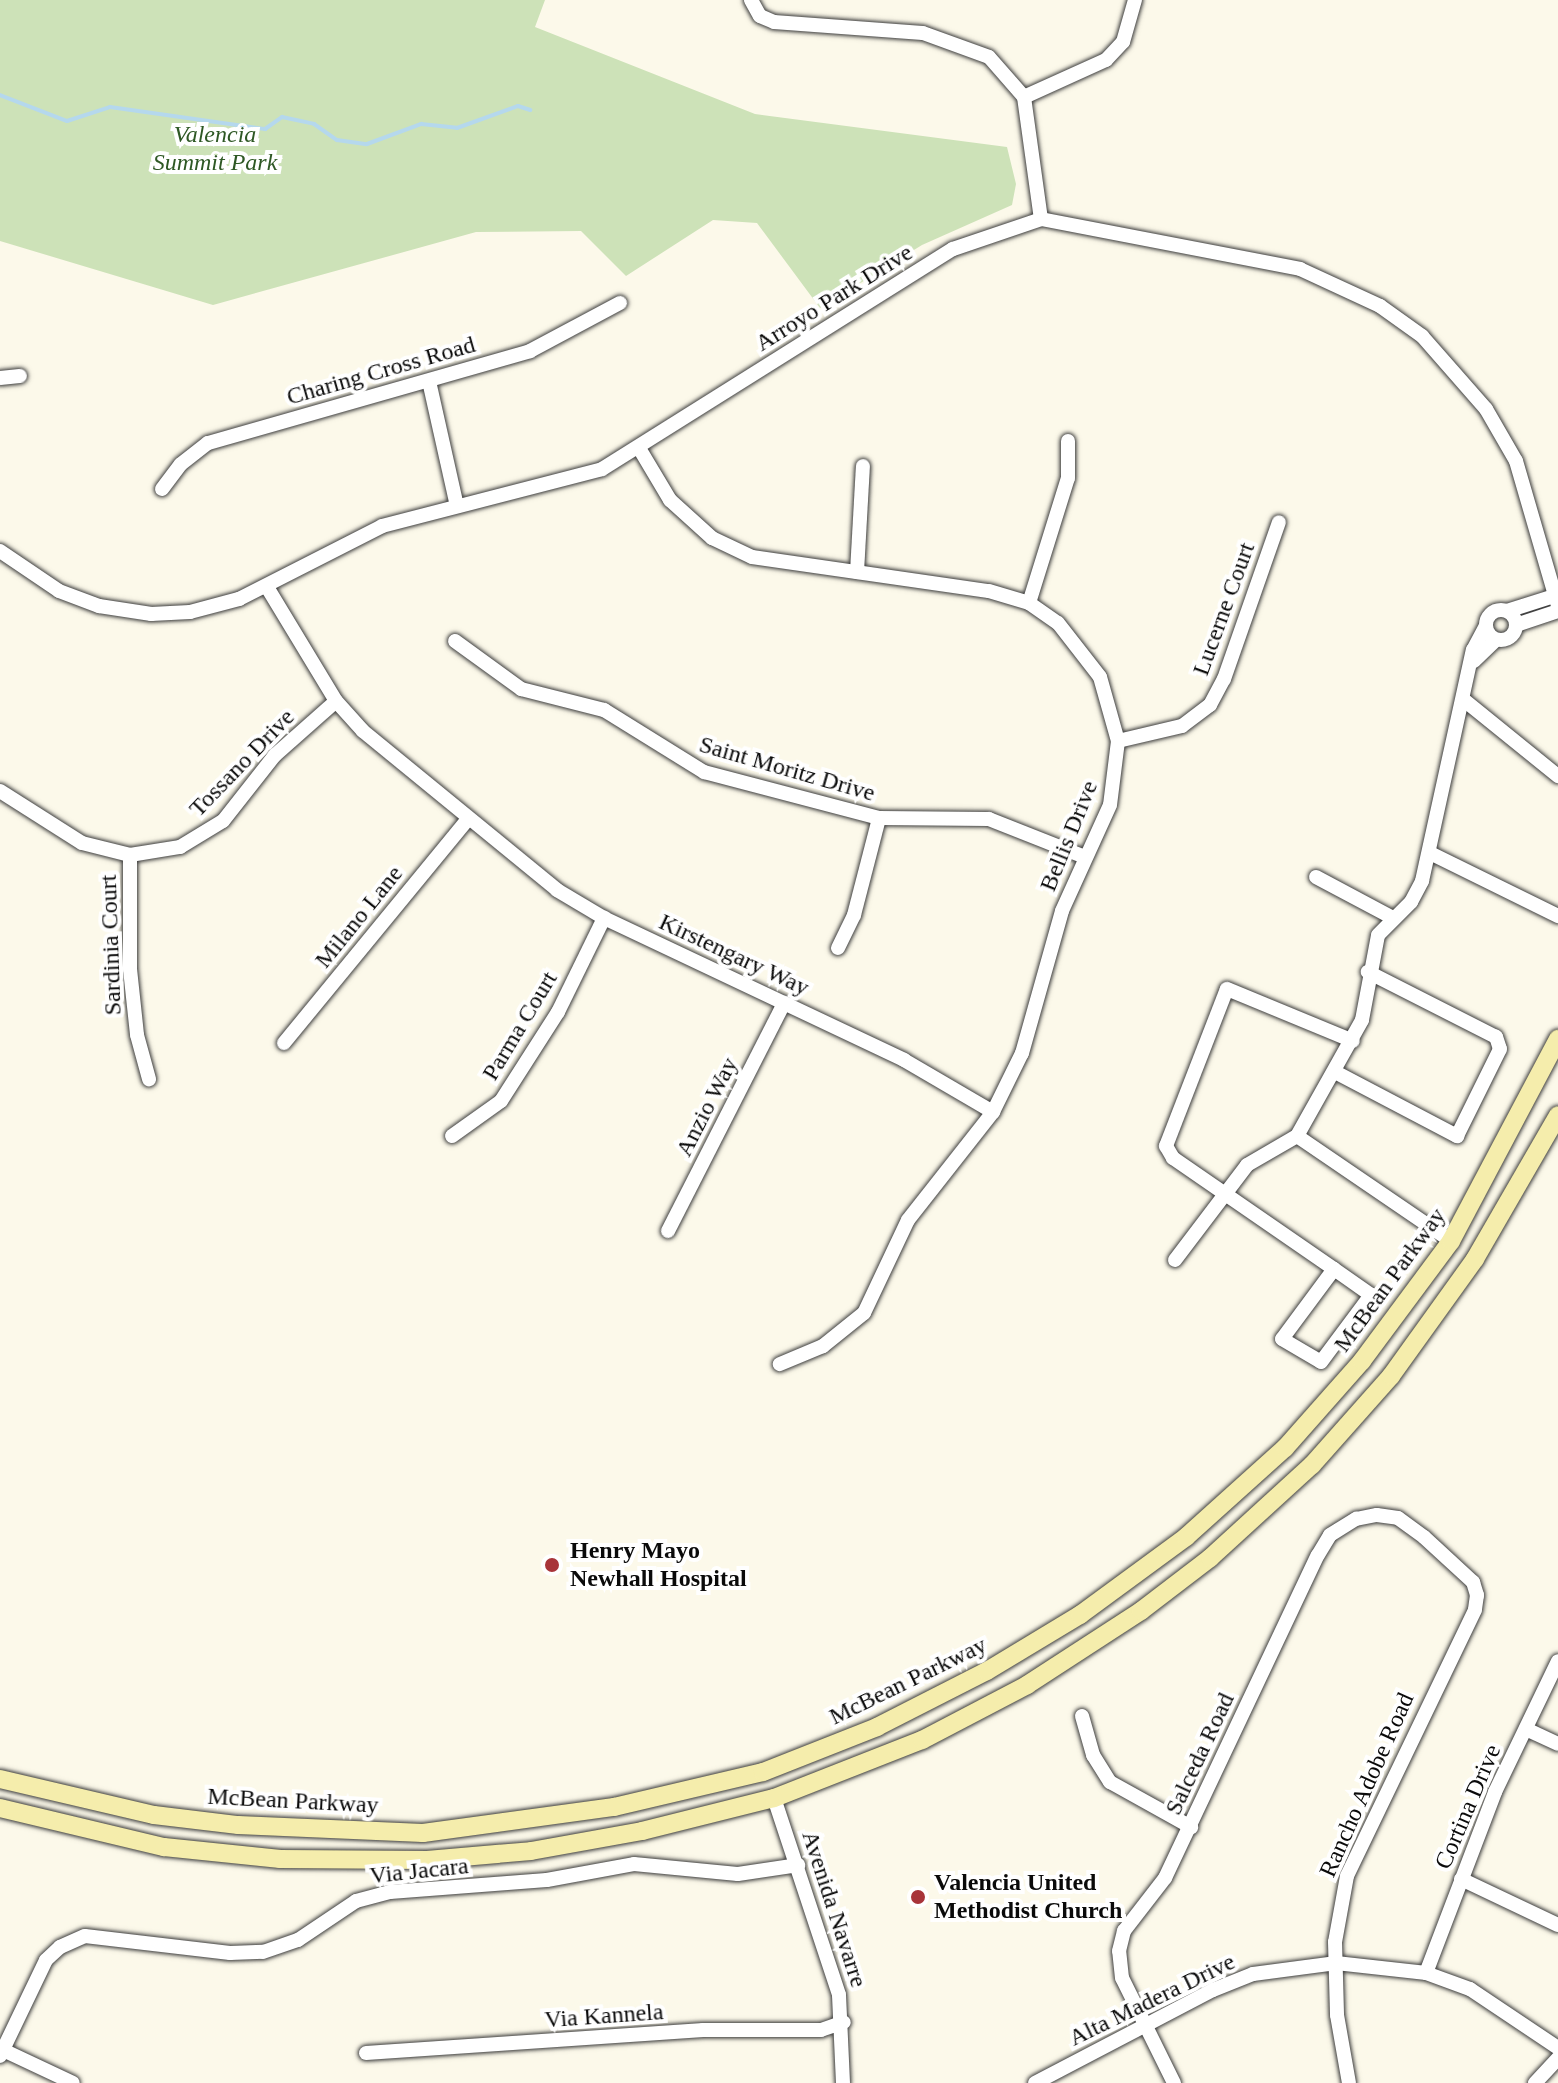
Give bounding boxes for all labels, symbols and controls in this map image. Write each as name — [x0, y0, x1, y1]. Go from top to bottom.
park label: Valencia Summit Park — [153, 121, 277, 177]
street label: Arroyo Park Drive — [750, 238, 918, 358]
street label: Charing Cross Road — [283, 330, 479, 412]
street label: Lucerne Court — [1187, 539, 1261, 679]
street label: Tossano Drive — [183, 703, 301, 823]
street label: Saint Moritz Drive — [696, 730, 878, 808]
street label: Bellis Drive — [1034, 777, 1104, 895]
street label: Milano Lane — [309, 860, 409, 974]
street label: Sardinia Court — [94, 874, 128, 1016]
street label: Kirstengary Way — [654, 908, 814, 1002]
street label: Parma Court — [476, 966, 564, 1086]
street label: Anzio Way — [670, 1052, 744, 1162]
street label: McBean Parkway — [1328, 1202, 1452, 1358]
place label: Henry Mayo Newhall Hospital — [570, 1537, 747, 1593]
marker: Henry Mayo Newhall Hospital — [541, 1554, 563, 1576]
street label: McBean Parkway — [825, 1631, 991, 1731]
street label: Salceda Road — [1159, 1688, 1241, 1820]
street label: Rancho Adobe Road — [1313, 1688, 1421, 1882]
street label: Cortina Drive — [1429, 1740, 1507, 1874]
street label: McBean Parkway — [207, 1782, 379, 1820]
street label: Avenida Navarre — [795, 1827, 873, 1991]
street label: Via Jacara — [368, 1851, 470, 1891]
place label: Valencia United Methodist Church — [934, 1869, 1122, 1925]
marker: Valencia United Methodist Church — [909, 1888, 927, 1906]
street label: Alta Madera Drive — [1064, 1947, 1240, 2053]
street label: Via Kannela — [544, 1997, 664, 2035]

